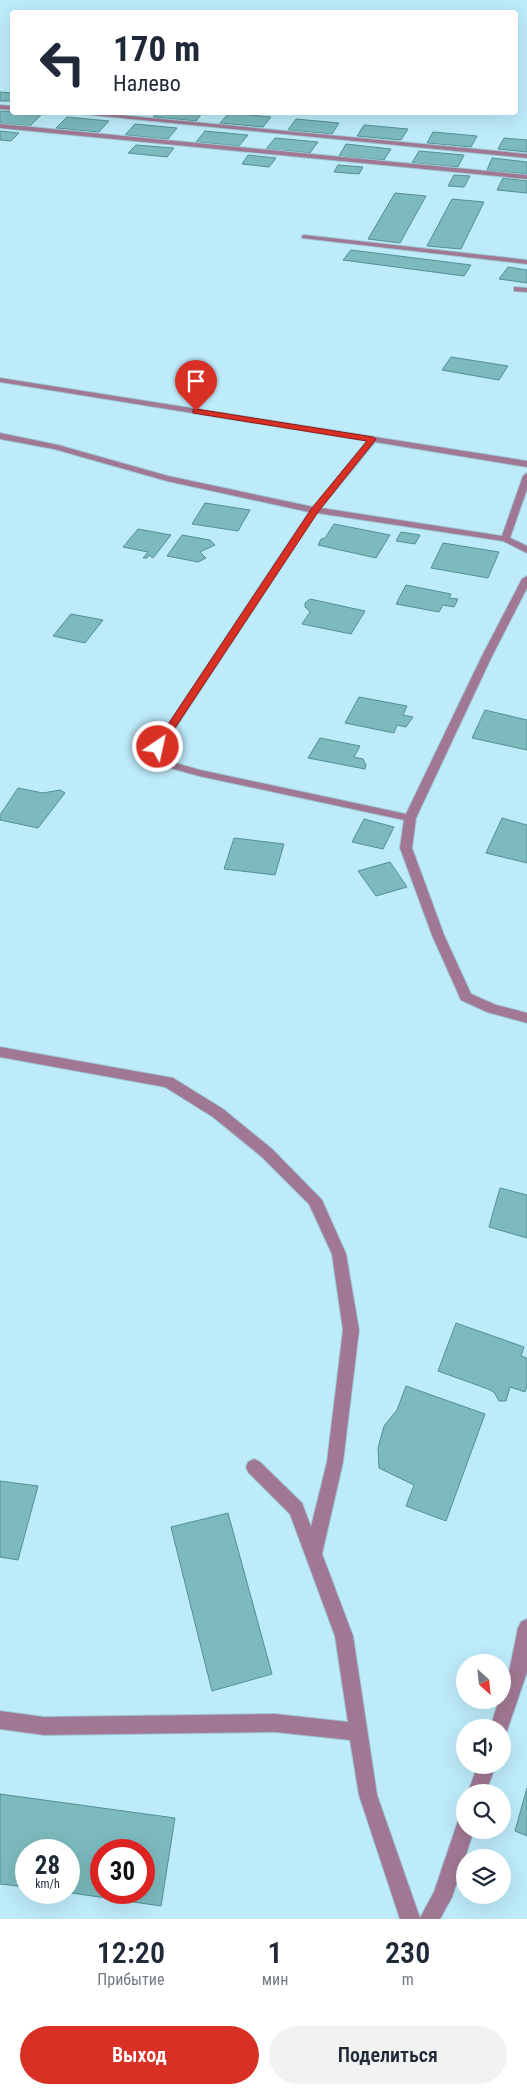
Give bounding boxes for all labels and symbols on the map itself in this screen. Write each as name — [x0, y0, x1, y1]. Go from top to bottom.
pin — [175, 360, 217, 411]
position arrow — [131, 720, 183, 772]
north arrow — [456, 1654, 511, 1709]
speed limit sign: 30 — [90, 1839, 155, 1904]

